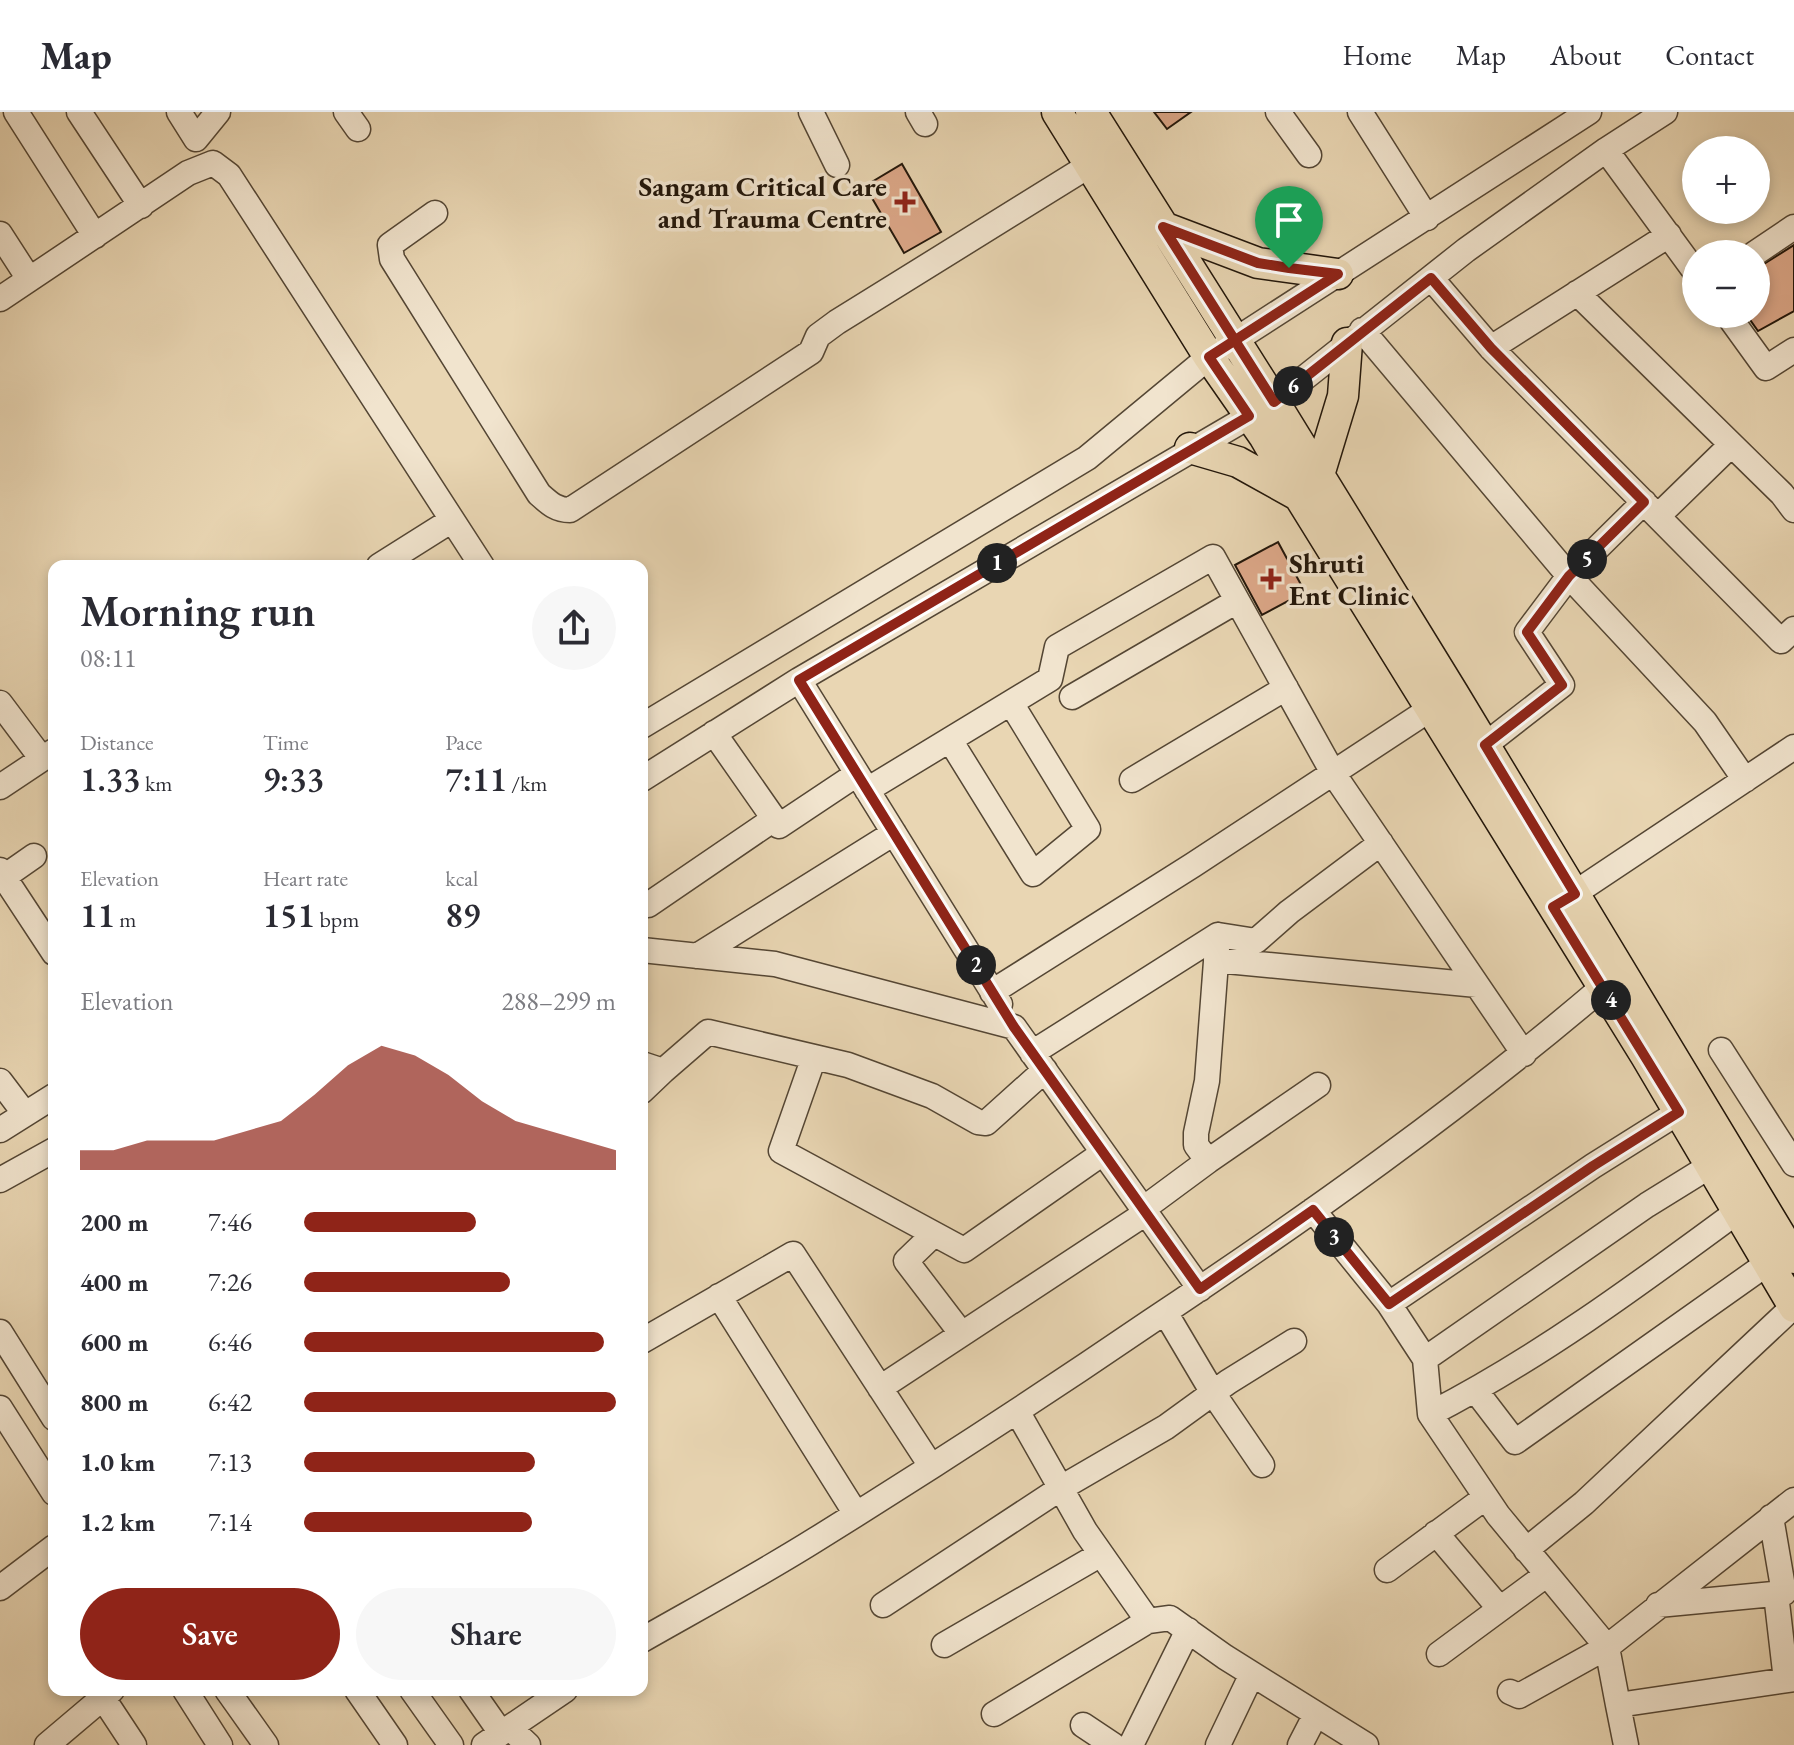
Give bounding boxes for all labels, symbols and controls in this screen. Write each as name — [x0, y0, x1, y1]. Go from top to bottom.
text: Map — [40, 31, 112, 80]
text: Home — [1342, 37, 1412, 73]
text: Map — [1456, 37, 1506, 73]
text: About — [1550, 37, 1621, 73]
text: Contact — [1665, 37, 1754, 73]
map controls — [1682, 136, 1770, 328]
button: + — [1682, 136, 1770, 224]
place label: Sangam Critical Care and Trauma Centre — [638, 168, 887, 236]
pin — [1255, 186, 1323, 268]
marker: Sangam Critical Care and Trauma Centre — [894, 191, 916, 213]
icon: arrive — [1267, 198, 1311, 242]
button: − — [1682, 240, 1770, 328]
pin: 6 — [1273, 366, 1313, 406]
text: 6 — [1287, 371, 1299, 400]
pin: 5 — [1567, 539, 1607, 579]
pin: 1 — [977, 543, 1017, 583]
text: 5 — [1581, 544, 1593, 573]
place label: Shruti Ent Clinic — [1289, 545, 1409, 613]
text: 1 — [991, 548, 1003, 577]
marker: Shruti Ent Clinic — [1260, 568, 1282, 590]
text: Morning run — [80, 582, 316, 639]
button: share — [532, 586, 616, 670]
text: 08:11 — [80, 641, 136, 675]
text: Distance — [80, 728, 153, 757]
text: Time — [263, 728, 308, 757]
text: Pace — [445, 728, 482, 757]
text: 1.33 — [80, 757, 141, 801]
text: 9:33 — [263, 757, 324, 801]
text: 7:11 — [445, 757, 507, 801]
text: km — [141, 769, 172, 798]
text: /km — [507, 769, 548, 798]
text: Elevation — [80, 864, 159, 893]
text: Heart rate — [263, 864, 348, 893]
text: kcal — [445, 864, 478, 893]
text: 11 — [80, 893, 115, 937]
text: 151 — [263, 893, 315, 937]
text: 89 — [445, 893, 480, 937]
text: m — [115, 905, 136, 934]
text: bpm — [315, 905, 359, 934]
pin: 2 — [956, 945, 996, 985]
text: 2 — [970, 950, 982, 979]
pin: 4 — [1591, 980, 1631, 1020]
text: Elevation — [80, 984, 174, 1018]
text: 288–299 m — [501, 984, 616, 1018]
text: 4 — [1605, 985, 1617, 1014]
text: 200 m — [80, 1205, 148, 1239]
text: 7:46 — [208, 1205, 252, 1239]
pin: 3 — [1314, 1217, 1354, 1257]
text: 3 — [1328, 1222, 1340, 1251]
text: 400 m — [80, 1265, 148, 1299]
text: 7:26 — [208, 1265, 252, 1299]
text: 600 m — [80, 1325, 148, 1359]
text: 6:46 — [208, 1325, 252, 1359]
text: 800 m — [80, 1385, 148, 1419]
text: 6:42 — [208, 1385, 252, 1419]
text: 1.0 km — [80, 1445, 155, 1479]
text: 7:13 — [208, 1445, 252, 1479]
text: 1.2 km — [80, 1505, 155, 1539]
text: 7:14 — [208, 1505, 252, 1539]
button: Save — [80, 1588, 340, 1680]
button: Share — [356, 1588, 616, 1680]

